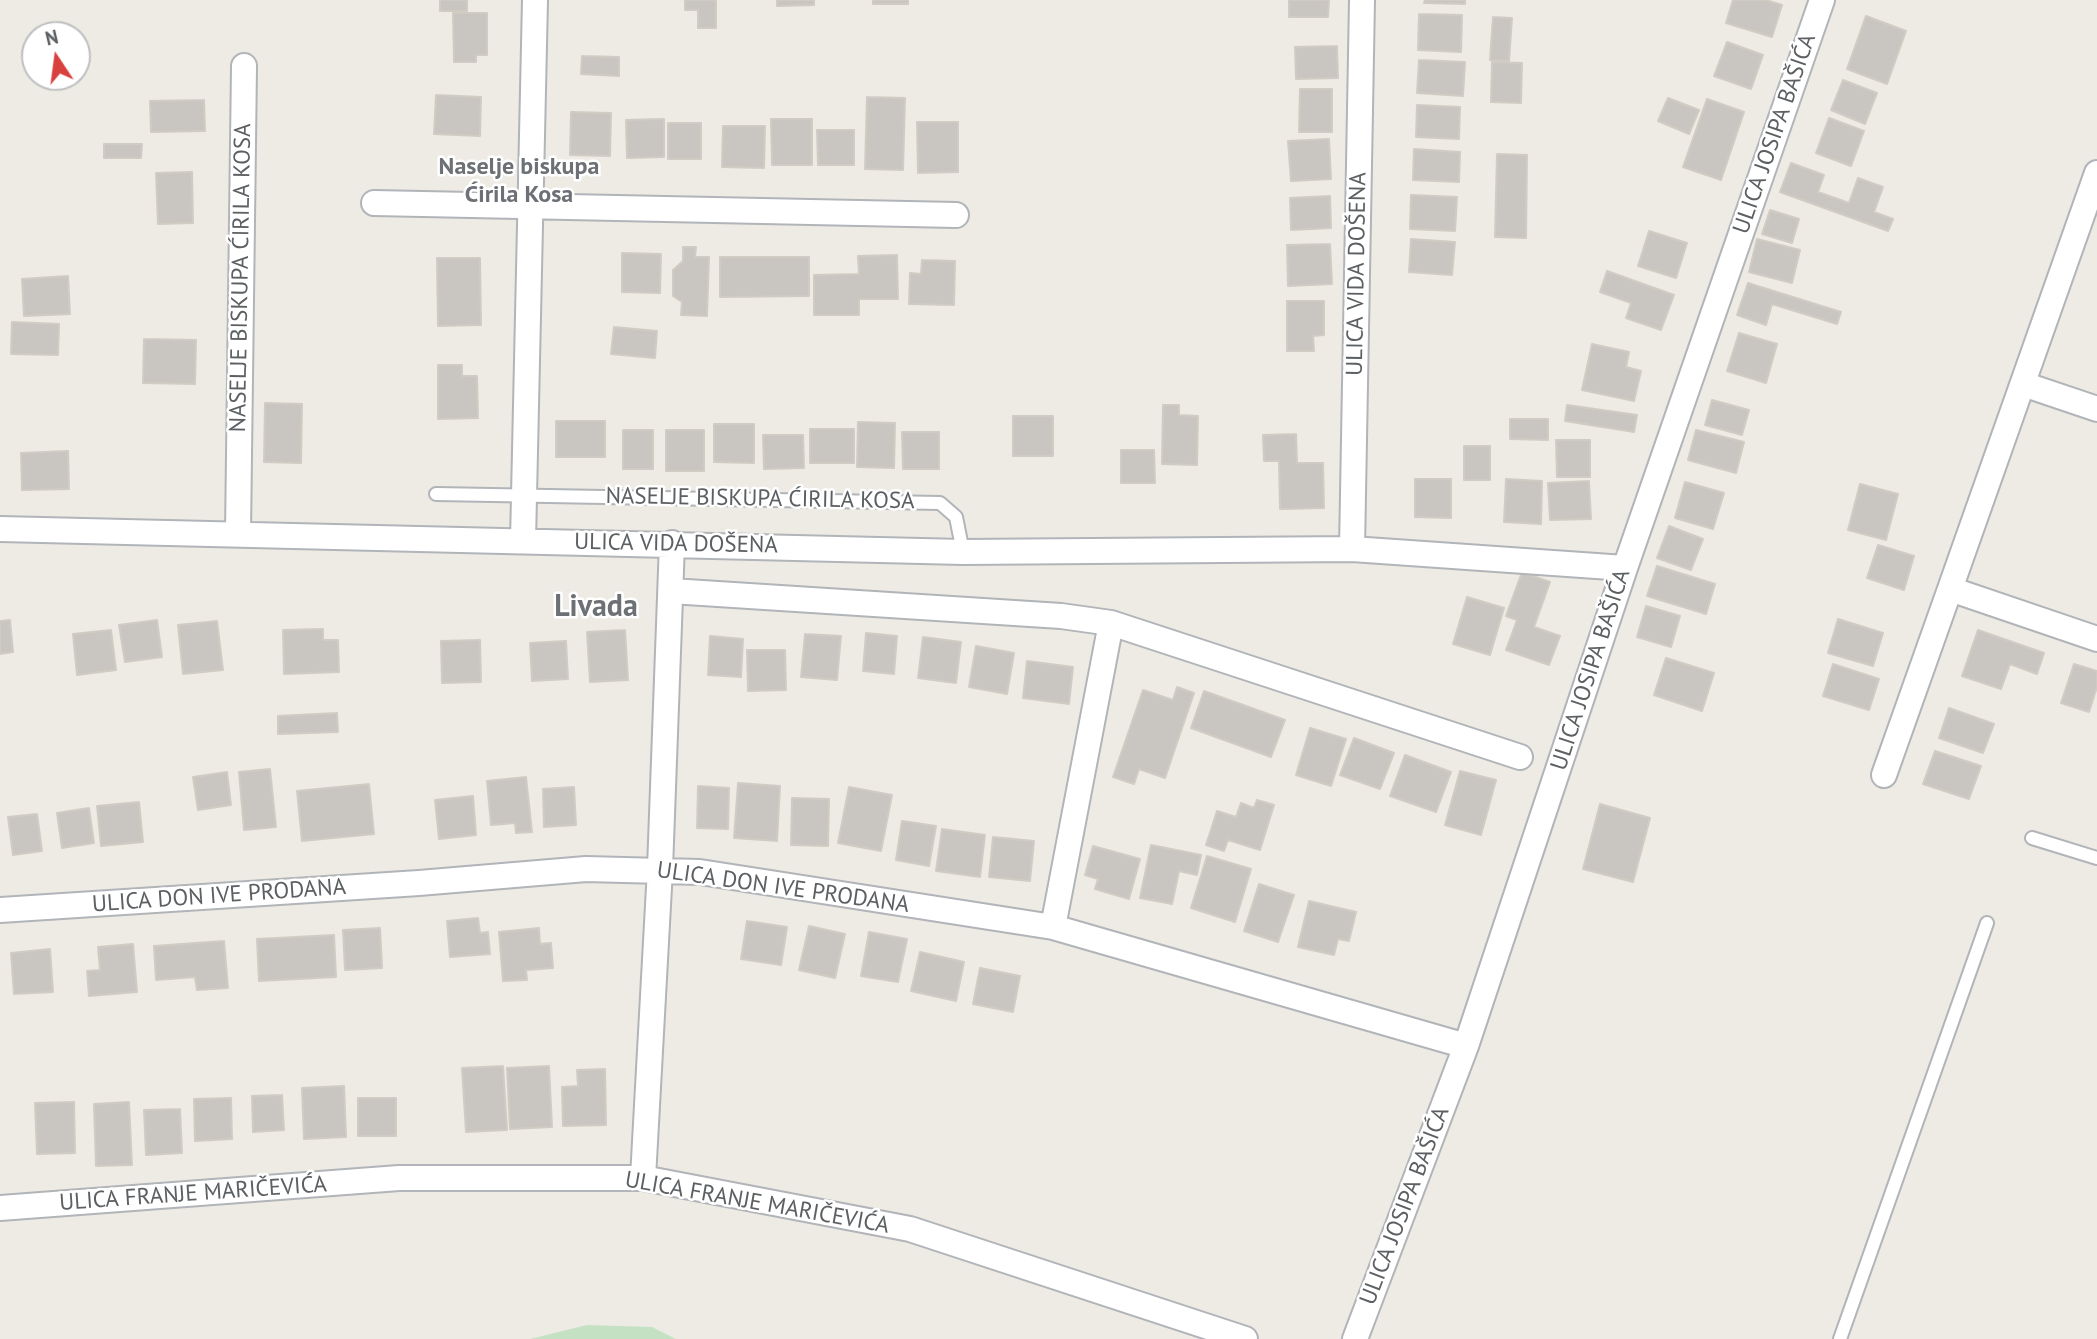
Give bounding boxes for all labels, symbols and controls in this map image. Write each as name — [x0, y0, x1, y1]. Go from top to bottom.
north arrow — [21, 21, 91, 91]
text: N — [43, 24, 60, 51]
street label: ULICA JOSIPA BAŠIĆA — [1728, 30, 1822, 238]
street label: NASELJE BISKUPA ĆIRILA KOSA — [225, 123, 257, 433]
district label: Naselje biskupa Ćirila Kosa — [439, 153, 599, 209]
street label: ULICA VIDA DOŠENA — [1341, 172, 1373, 376]
street label: NASELJE BISKUPA ĆIRILA KOSA — [605, 483, 915, 515]
street label: ULICA VIDA DOŠENA — [574, 528, 778, 560]
street label: ULICA JOSIPA BAŠIĆA — [1545, 566, 1637, 774]
district label: Livada — [554, 589, 638, 625]
street label: ULICA DON IVE PRODANA — [655, 857, 911, 919]
street label: ULICA DON IVE PRODANA — [91, 873, 347, 919]
street label: ULICA JOSIPA BAŠIĆA — [1355, 1103, 1455, 1309]
street label: ULICA FRANJE MARIČEVIĆA — [623, 1166, 891, 1240]
street label: ULICA FRANJE MARIČEVIĆA — [58, 1171, 328, 1217]

